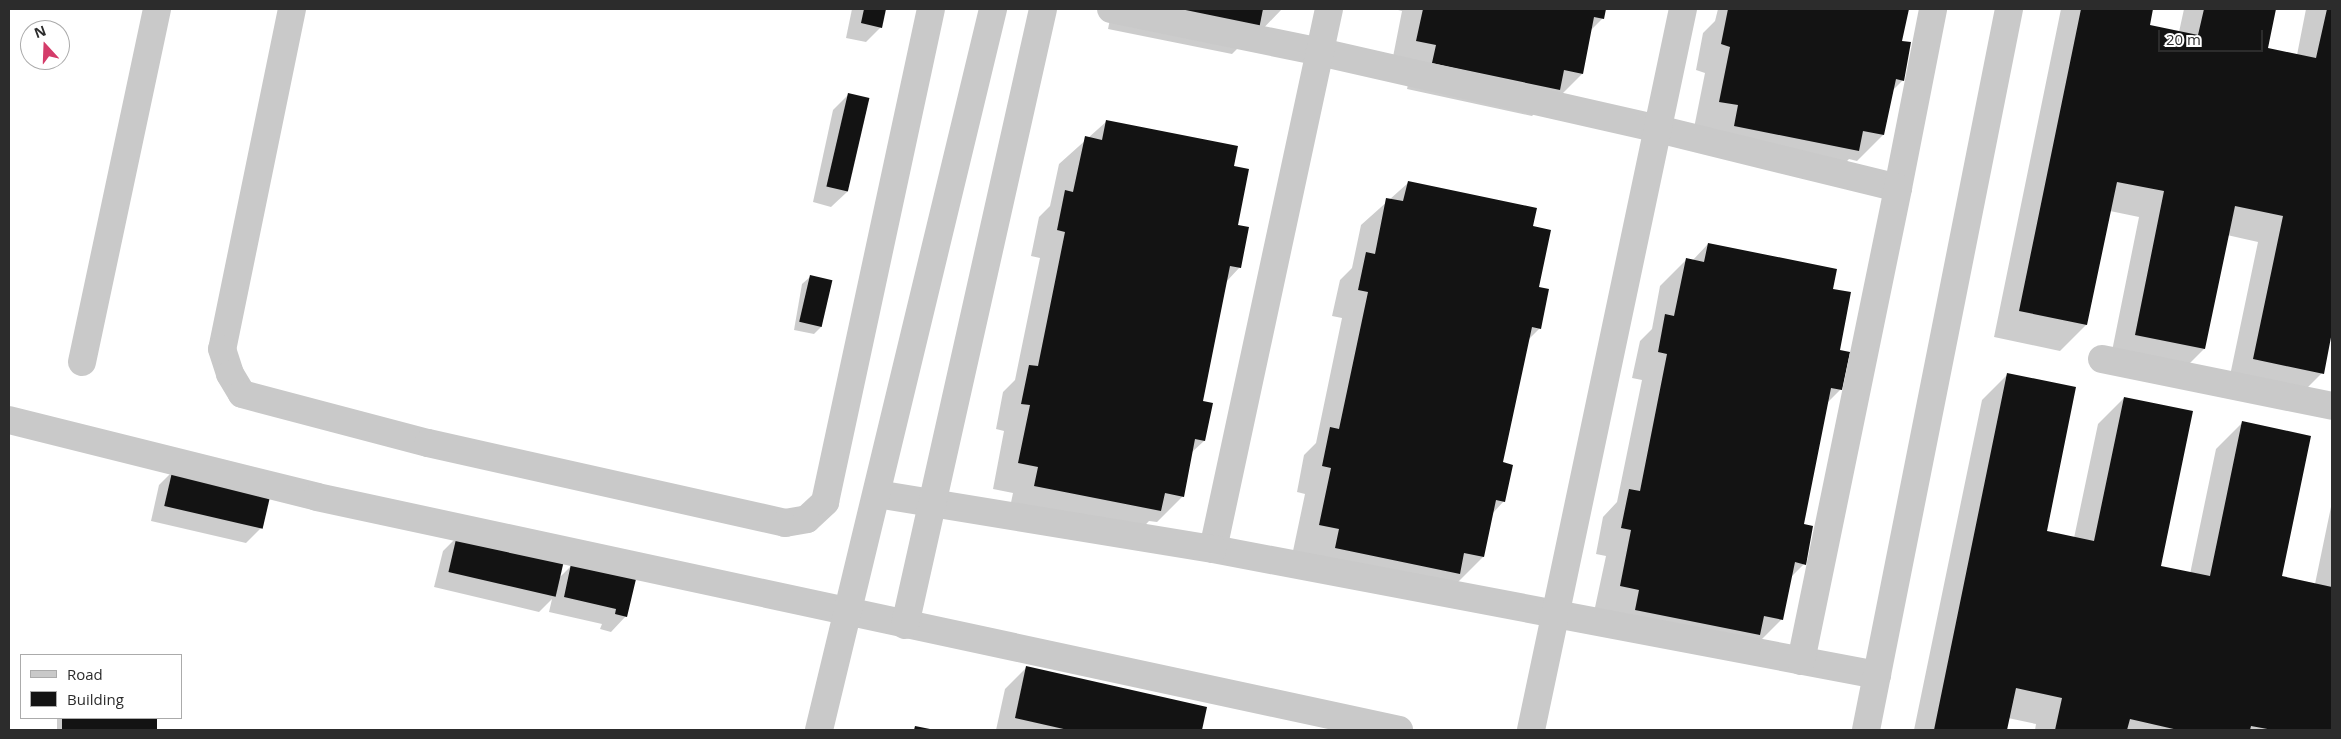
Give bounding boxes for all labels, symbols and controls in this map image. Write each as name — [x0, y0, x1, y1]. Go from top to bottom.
north arrow — [20, 20, 70, 70]
scale bar — [2161, 20, 2266, 52]
text: N — [31, 21, 49, 42]
text: 20 m — [2166, 29, 2201, 49]
legend — [20, 654, 182, 719]
text: Road — [67, 664, 103, 684]
text: Building — [67, 689, 124, 709]

